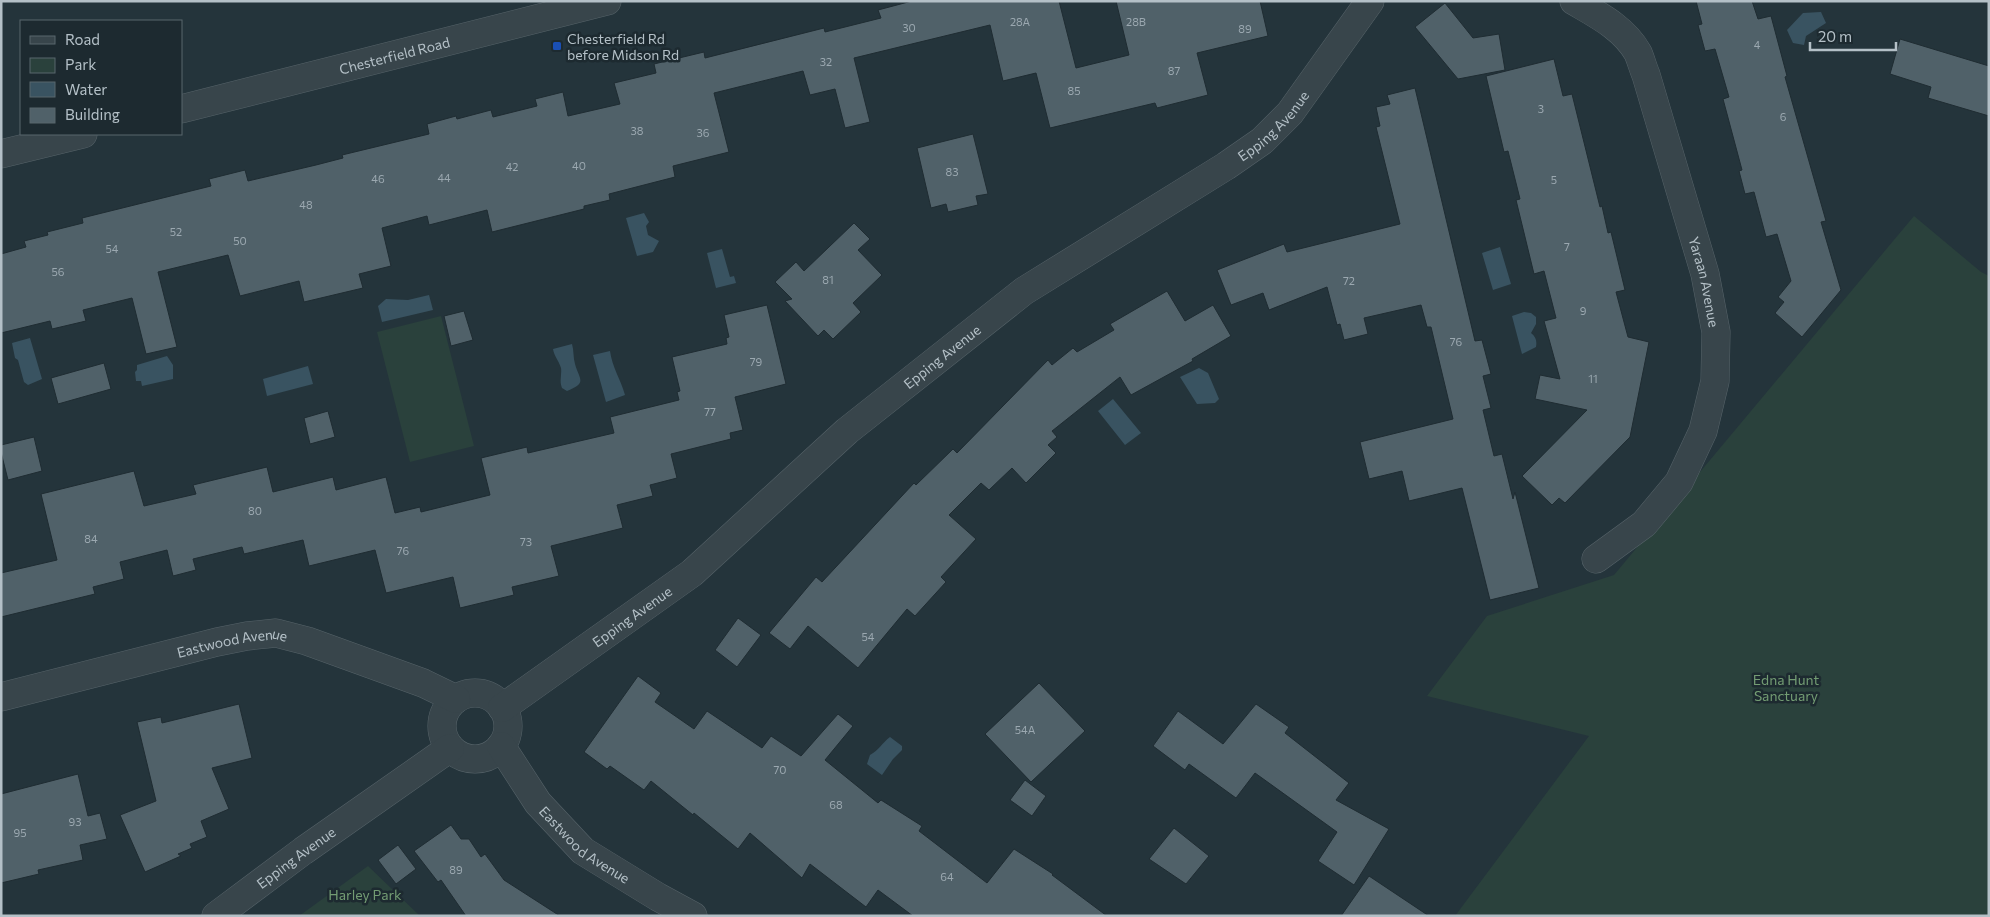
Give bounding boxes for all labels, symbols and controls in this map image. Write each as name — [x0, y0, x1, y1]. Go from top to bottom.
house number: 28A — [1010, 15, 1030, 28]
house number: 28B — [1126, 15, 1146, 28]
legend — [20, 20, 182, 135]
scale bar — [1810, 20, 1896, 52]
house number: 30 — [902, 21, 916, 34]
house number: 89 — [1238, 22, 1252, 35]
text: 20 m — [1818, 27, 1852, 45]
text: Road — [65, 30, 100, 48]
place label: Chesterfield Rd before Midson Rd — [567, 30, 679, 63]
street label: Chesterfield Road — [337, 33, 451, 77]
house number: 4 — [1754, 38, 1761, 51]
marker: Chesterfield Rd before Midson Rd — [551, 40, 563, 52]
text: Park — [65, 55, 96, 73]
house number: 32 — [820, 55, 832, 68]
house number: 87 — [1168, 64, 1180, 77]
text: Water — [65, 80, 107, 98]
house number: 85 — [1068, 84, 1081, 97]
street label: Epping Avenue — [1234, 87, 1312, 164]
house number: 3 — [1538, 102, 1544, 115]
text: Building — [65, 105, 120, 123]
house number: 6 — [1780, 110, 1787, 123]
house number: 38 — [631, 124, 644, 137]
house number: 36 — [697, 126, 710, 139]
house number: 40 — [572, 159, 586, 172]
house number: 42 — [506, 160, 518, 173]
house number: 83 — [946, 165, 958, 178]
house number: 44 — [437, 171, 451, 184]
house number: 46 — [371, 172, 385, 185]
house number: 5 — [1551, 173, 1557, 186]
house number: 48 — [299, 198, 313, 211]
house number: 52 — [170, 225, 182, 238]
house number: 50 — [233, 234, 247, 247]
street label: Yaraan Avenue — [1686, 234, 1723, 328]
house number: 7 — [1564, 240, 1570, 253]
house number: 54 — [106, 242, 119, 255]
house number: 56 — [52, 265, 65, 278]
house number: 81 — [822, 273, 834, 286]
house number: 72 — [1343, 274, 1355, 287]
house number: 9 — [1580, 304, 1587, 317]
street label: Epping Avenue — [900, 320, 984, 392]
house number: 76 — [1450, 335, 1463, 348]
house number: 79 — [750, 355, 763, 368]
house number: 11 — [1588, 372, 1598, 385]
house number: 77 — [704, 405, 716, 418]
house number: 80 — [248, 504, 262, 517]
house number: 84 — [84, 532, 98, 545]
house number: 73 — [520, 535, 532, 548]
house number: 76 — [397, 544, 410, 557]
street label: Epping Avenue — [589, 582, 675, 650]
street label: Eastwood Avenue — [175, 624, 290, 660]
house number: 54 — [862, 630, 875, 643]
park label: Edna Hunt Sanctuary — [1753, 671, 1820, 704]
house number: 54A — [1015, 723, 1036, 736]
house number: 70 — [774, 763, 786, 776]
house number: 68 — [829, 798, 843, 811]
street label: Eastwood Avenue — [536, 802, 633, 886]
house number: 93 — [69, 815, 81, 828]
street label: Epping Avenue — [253, 823, 338, 892]
house number: 95 — [14, 826, 27, 839]
house number: 89 — [449, 863, 463, 876]
house number: 64 — [940, 870, 954, 883]
park label: Harley Park — [328, 886, 402, 903]

